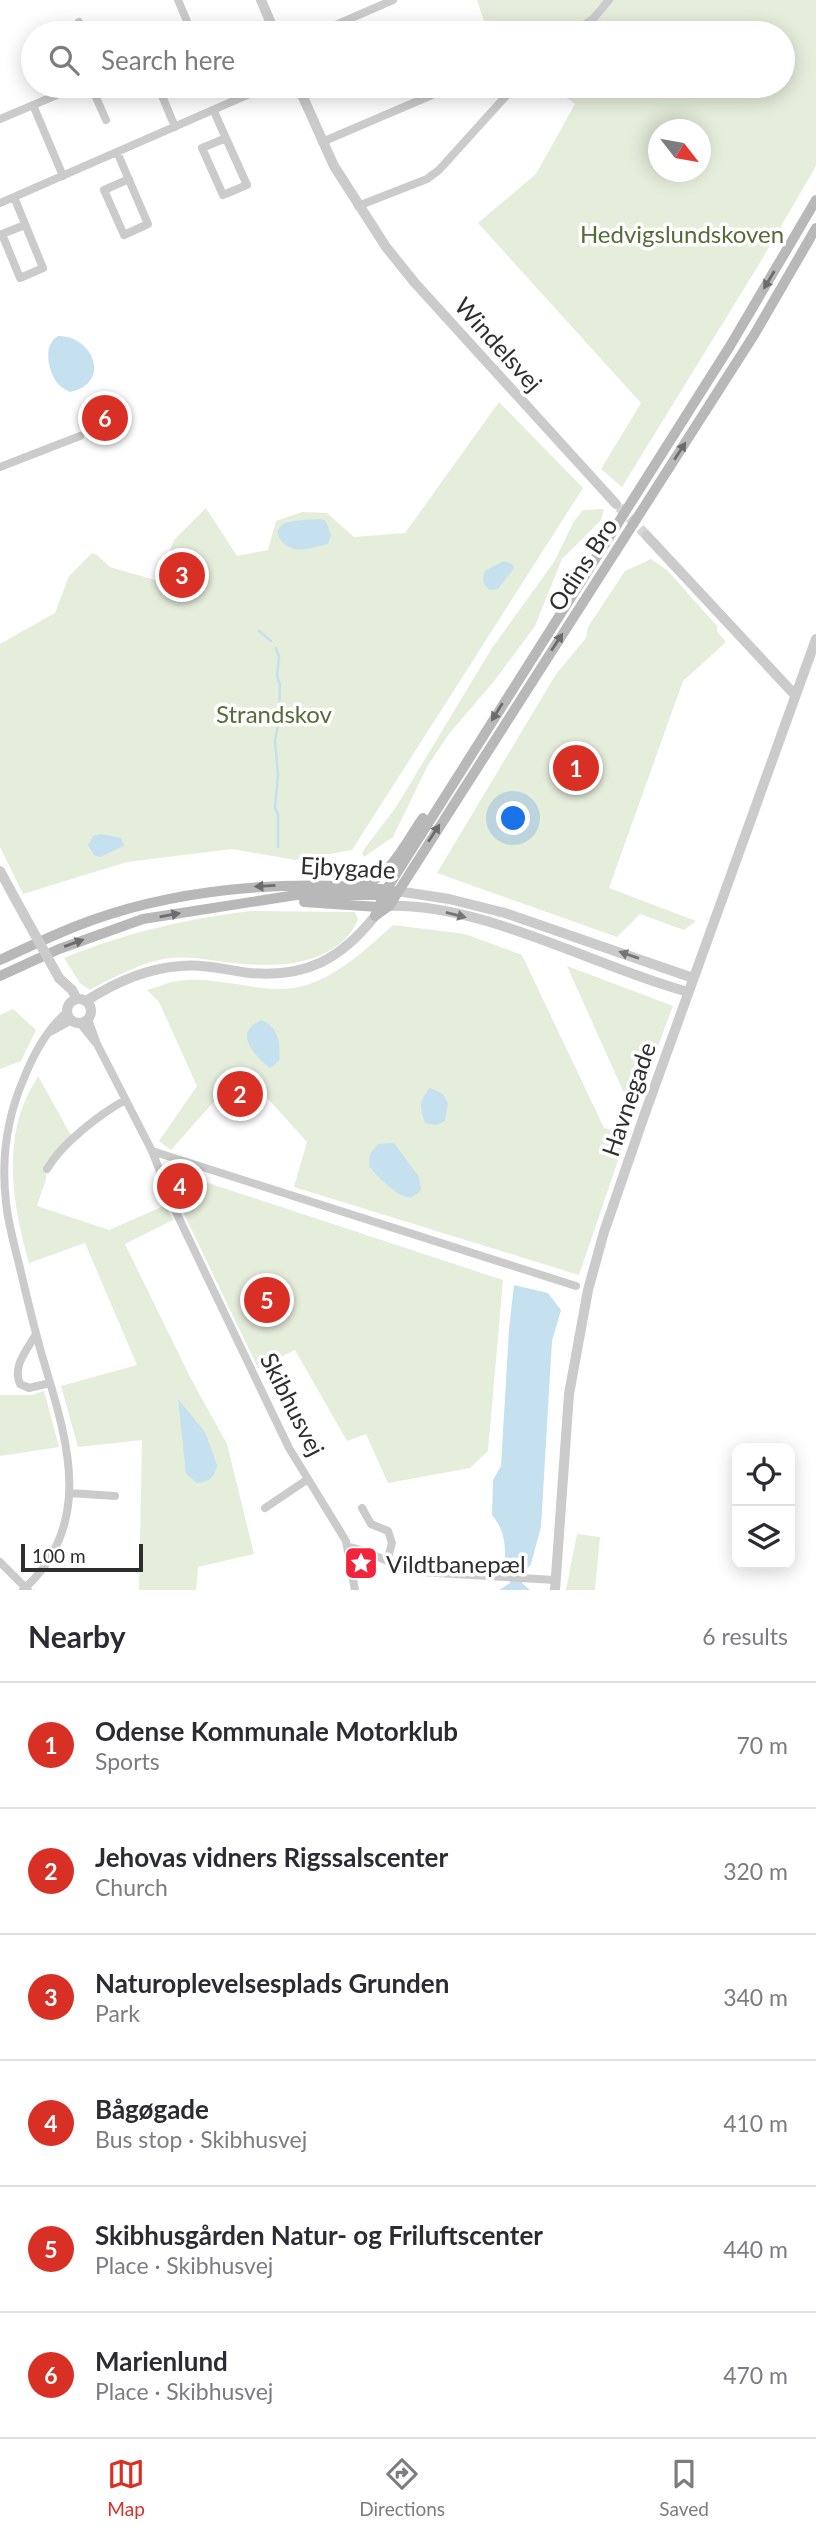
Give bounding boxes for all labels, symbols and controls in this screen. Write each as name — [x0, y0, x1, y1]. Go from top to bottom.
search box — [21, 21, 795, 98]
icon: search — [45, 41, 83, 79]
text: Search here — [101, 44, 235, 76]
north arrow — [648, 119, 711, 182]
park label: Hedvigslundskoven — [580, 219, 784, 248]
one-way arrow — [763, 270, 775, 289]
street label: Windelsvej — [449, 291, 549, 397]
pin: 6 — [82, 392, 128, 444]
one-way arrow — [673, 441, 686, 460]
street label: Odins Bro — [541, 512, 623, 616]
pin: 3 — [159, 549, 205, 601]
one-way arrow — [550, 632, 563, 652]
park label: Strandskov — [216, 699, 333, 728]
one-way arrow — [491, 702, 504, 722]
pin: 1 — [553, 742, 599, 794]
your location — [496, 801, 530, 835]
one-way arrow — [427, 824, 440, 843]
street label: Ejbygade — [300, 850, 396, 884]
one-way arrow — [254, 881, 276, 892]
one-way arrow — [159, 909, 181, 920]
one-way arrow — [445, 910, 467, 921]
one-way arrow — [64, 937, 85, 948]
one-way arrow — [618, 949, 639, 960]
street label: Havnegade — [595, 1038, 661, 1160]
pin: 2 — [217, 1068, 263, 1120]
pin: 4 — [157, 1160, 203, 1212]
pin: 5 — [244, 1274, 290, 1326]
street label: Skibhusvej — [255, 1348, 331, 1460]
map controls — [732, 1443, 795, 1569]
button: locate — [732, 1443, 795, 1506]
button: layers — [732, 1506, 795, 1569]
scale bar — [21, 1541, 144, 1573]
text: 100 m — [32, 1544, 86, 1567]
place icon: Vildtbanepæl — [342, 1544, 380, 1582]
place label: Vildtbanepæl — [386, 1549, 526, 1578]
text: Nearby — [28, 1618, 126, 1654]
text: 6 results — [702, 1622, 788, 1650]
text: Odense Kommunale Motorklub — [95, 1715, 458, 1747]
text: 1 — [44, 1731, 58, 1759]
text: 70 m — [737, 1731, 788, 1759]
text: Sports — [95, 1747, 160, 1775]
text: Jehovas vidners Rigssalscenter — [95, 1841, 448, 1873]
text: 2 — [44, 1857, 58, 1885]
text: 320 m — [723, 1857, 788, 1885]
text: Church — [95, 1873, 168, 1901]
text: Naturoplevelsesplads Grunden — [95, 1967, 449, 1999]
text: 3 — [44, 1983, 58, 2011]
text: 340 m — [723, 1983, 788, 2011]
text: Park — [95, 1999, 140, 2027]
text: Bågøgade — [95, 2093, 209, 2125]
text: 4 — [44, 2109, 58, 2137]
text: 410 m — [723, 2109, 788, 2137]
text: Bus stop · Skibhusvej — [95, 2125, 307, 2153]
text: Skibhusgården Natur- og Friluftscenter — [95, 2219, 543, 2251]
text: 5 — [44, 2235, 58, 2263]
text: 440 m — [723, 2235, 788, 2263]
text: Place · Skibhusvej — [95, 2251, 273, 2279]
text: Marienlund — [95, 2345, 228, 2377]
text: 6 — [44, 2361, 58, 2389]
text: 470 m — [723, 2361, 788, 2389]
text: Place · Skibhusvej — [95, 2377, 273, 2405]
tab: Map — [107, 2455, 145, 2520]
tab: Directions — [359, 2455, 445, 2520]
tab: Saved — [659, 2455, 709, 2520]

